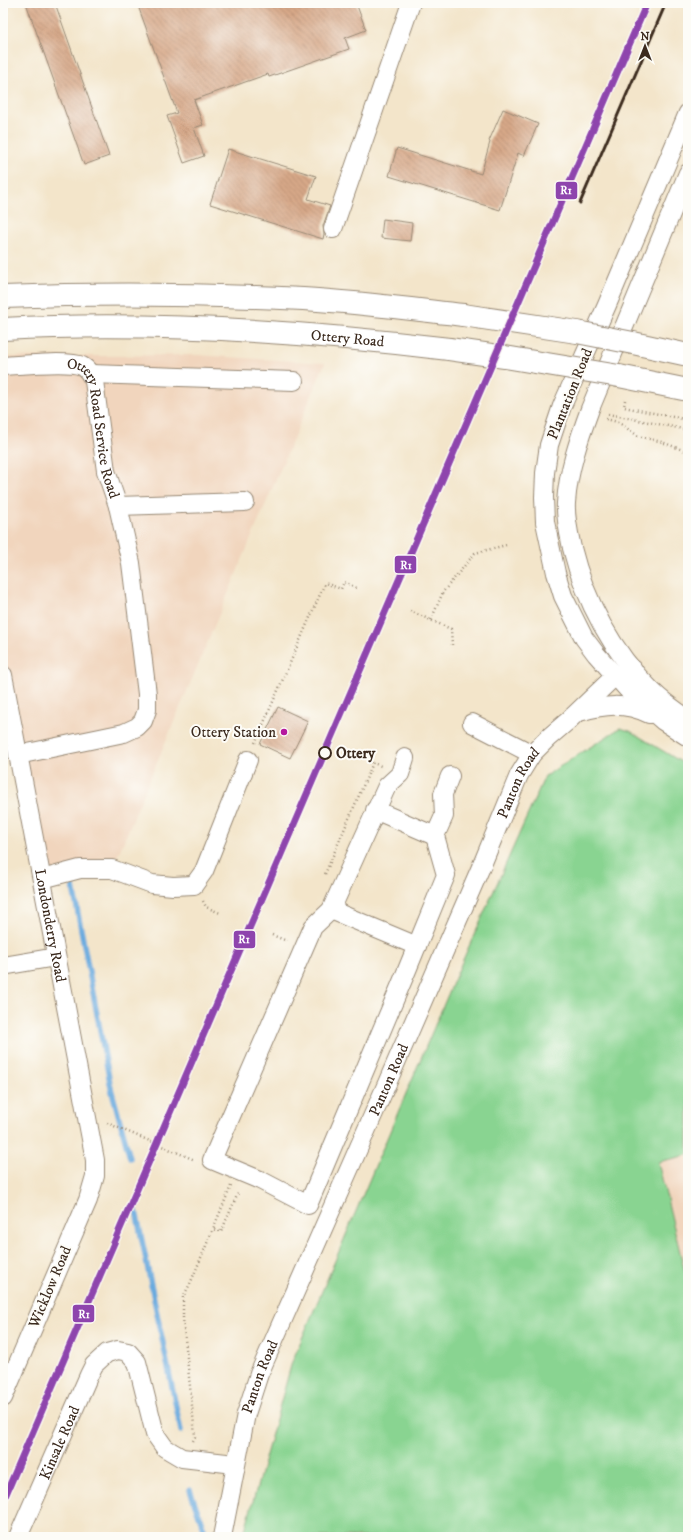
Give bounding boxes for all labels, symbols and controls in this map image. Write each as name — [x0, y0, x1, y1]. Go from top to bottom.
north arrow — [625, 26, 665, 66]
text: N — [640, 30, 650, 44]
line badge: R1 — [555, 181, 578, 200]
text: R1 — [560, 184, 572, 198]
street label: Ottery Road — [310, 325, 386, 351]
street label: Plantation Road — [543, 345, 597, 442]
street label: Ottery Road Service Road — [66, 354, 124, 501]
line badge: R1 — [394, 555, 417, 574]
text: R1 — [400, 559, 412, 573]
place label: Ottery Station — [191, 723, 276, 742]
marker: Ottery Station — [279, 727, 289, 737]
street label: Panton Road — [493, 742, 544, 821]
place label: Ottery — [336, 744, 376, 763]
marker: Ottery — [318, 746, 332, 760]
street label: Londonderry Road — [30, 867, 71, 984]
line badge: R1 — [233, 930, 256, 949]
text: R1 — [238, 933, 250, 947]
street label: Panton Road — [364, 1040, 413, 1119]
street label: Wicklow Road — [24, 1243, 76, 1332]
line badge: R1 — [72, 1304, 95, 1323]
text: R1 — [78, 1308, 90, 1322]
street label: Panton Road — [237, 1337, 282, 1416]
street label: Kinsale Road — [35, 1402, 84, 1482]

